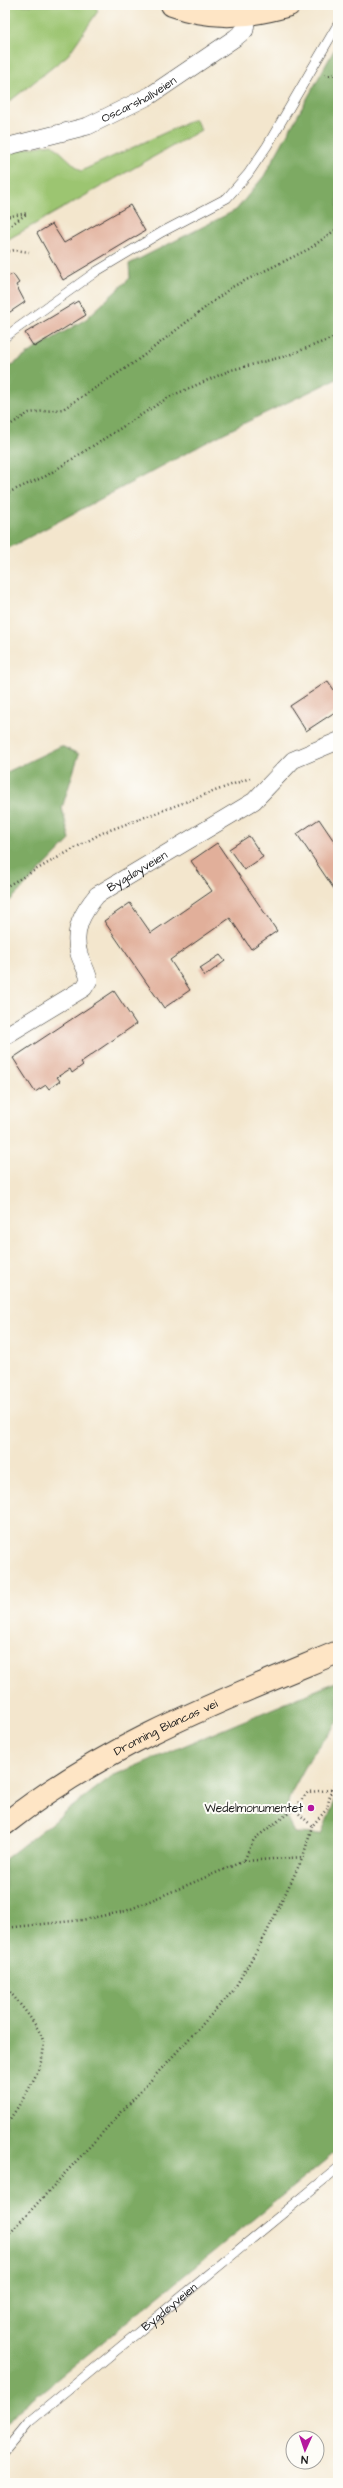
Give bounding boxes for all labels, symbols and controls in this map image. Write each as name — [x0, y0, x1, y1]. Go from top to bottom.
street label: Oscarshallveien — [98, 72, 180, 127]
street label: Bygdøyveien — [104, 846, 171, 896]
street label: Dronning Blancas vei — [111, 1695, 220, 1760]
place label: Wedelmonumentet — [204, 1800, 303, 1817]
marker: Wedelmonumentet — [306, 1803, 316, 1813]
street label: Bygdøyveien — [138, 2279, 201, 2335]
north arrow — [285, 2430, 325, 2470]
text: N — [301, 2452, 308, 2467]

